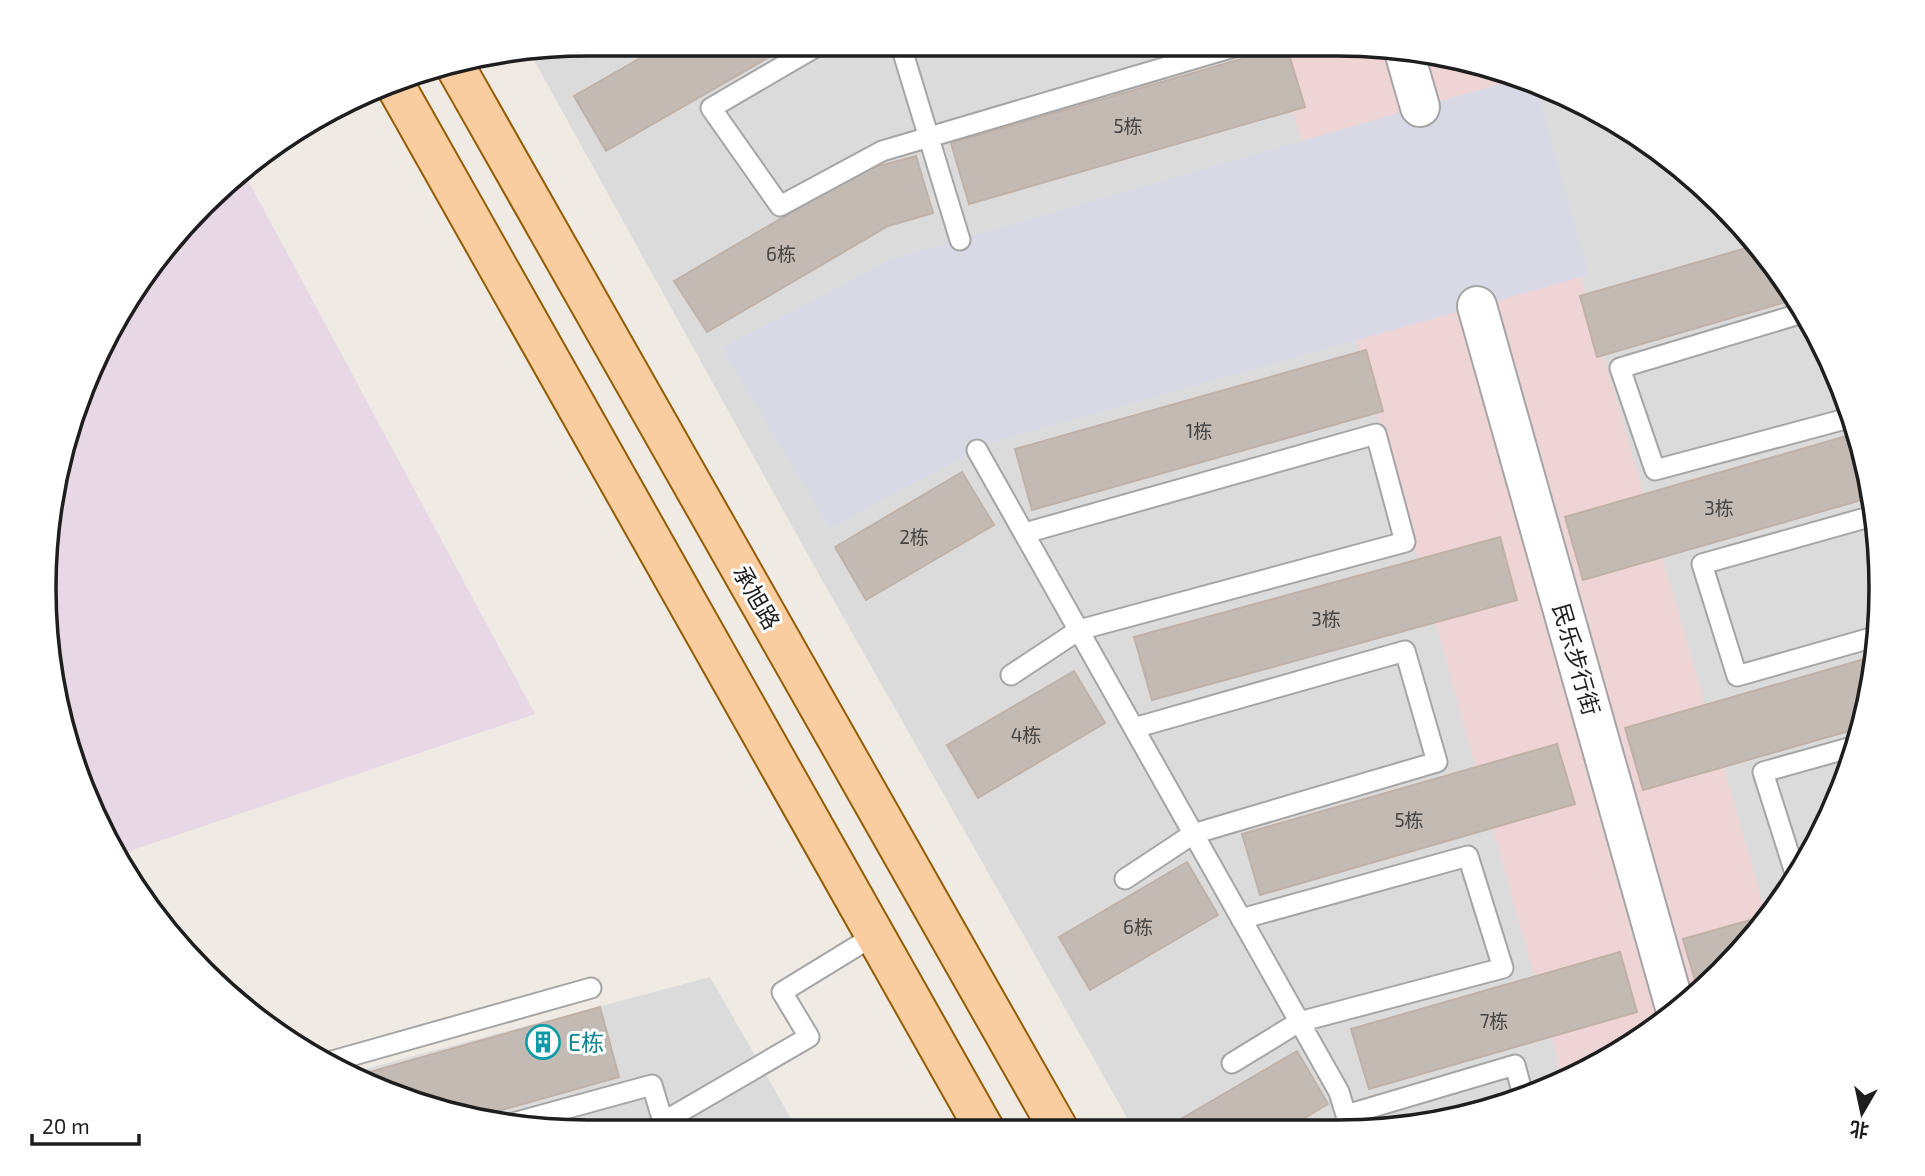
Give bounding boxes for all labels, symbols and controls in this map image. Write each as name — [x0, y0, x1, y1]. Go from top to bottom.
house number: 5栋 — [1113, 114, 1143, 137]
house number: 6栋 — [766, 242, 796, 265]
house number: 1栋 — [1186, 419, 1212, 442]
house number: 3栋 — [1704, 496, 1734, 519]
house number: 2栋 — [899, 525, 929, 548]
street label: 承旭路 — [728, 560, 786, 634]
street label: 民乐步行街 — [1548, 600, 1606, 718]
house number: 3栋 — [1311, 607, 1341, 630]
house number: 4栋 — [1011, 723, 1041, 746]
house number: 5栋 — [1394, 808, 1424, 831]
house number: 6栋 — [1123, 915, 1153, 938]
house number: 7栋 — [1480, 1009, 1508, 1032]
building icon: E栋 — [524, 1023, 562, 1061]
place label: E栋 — [568, 1028, 604, 1056]
north arrow — [1827, 1078, 1897, 1148]
scale bar — [32, 1102, 138, 1146]
text: 20 m — [42, 1113, 90, 1138]
text: 北 — [1848, 1117, 1870, 1143]

